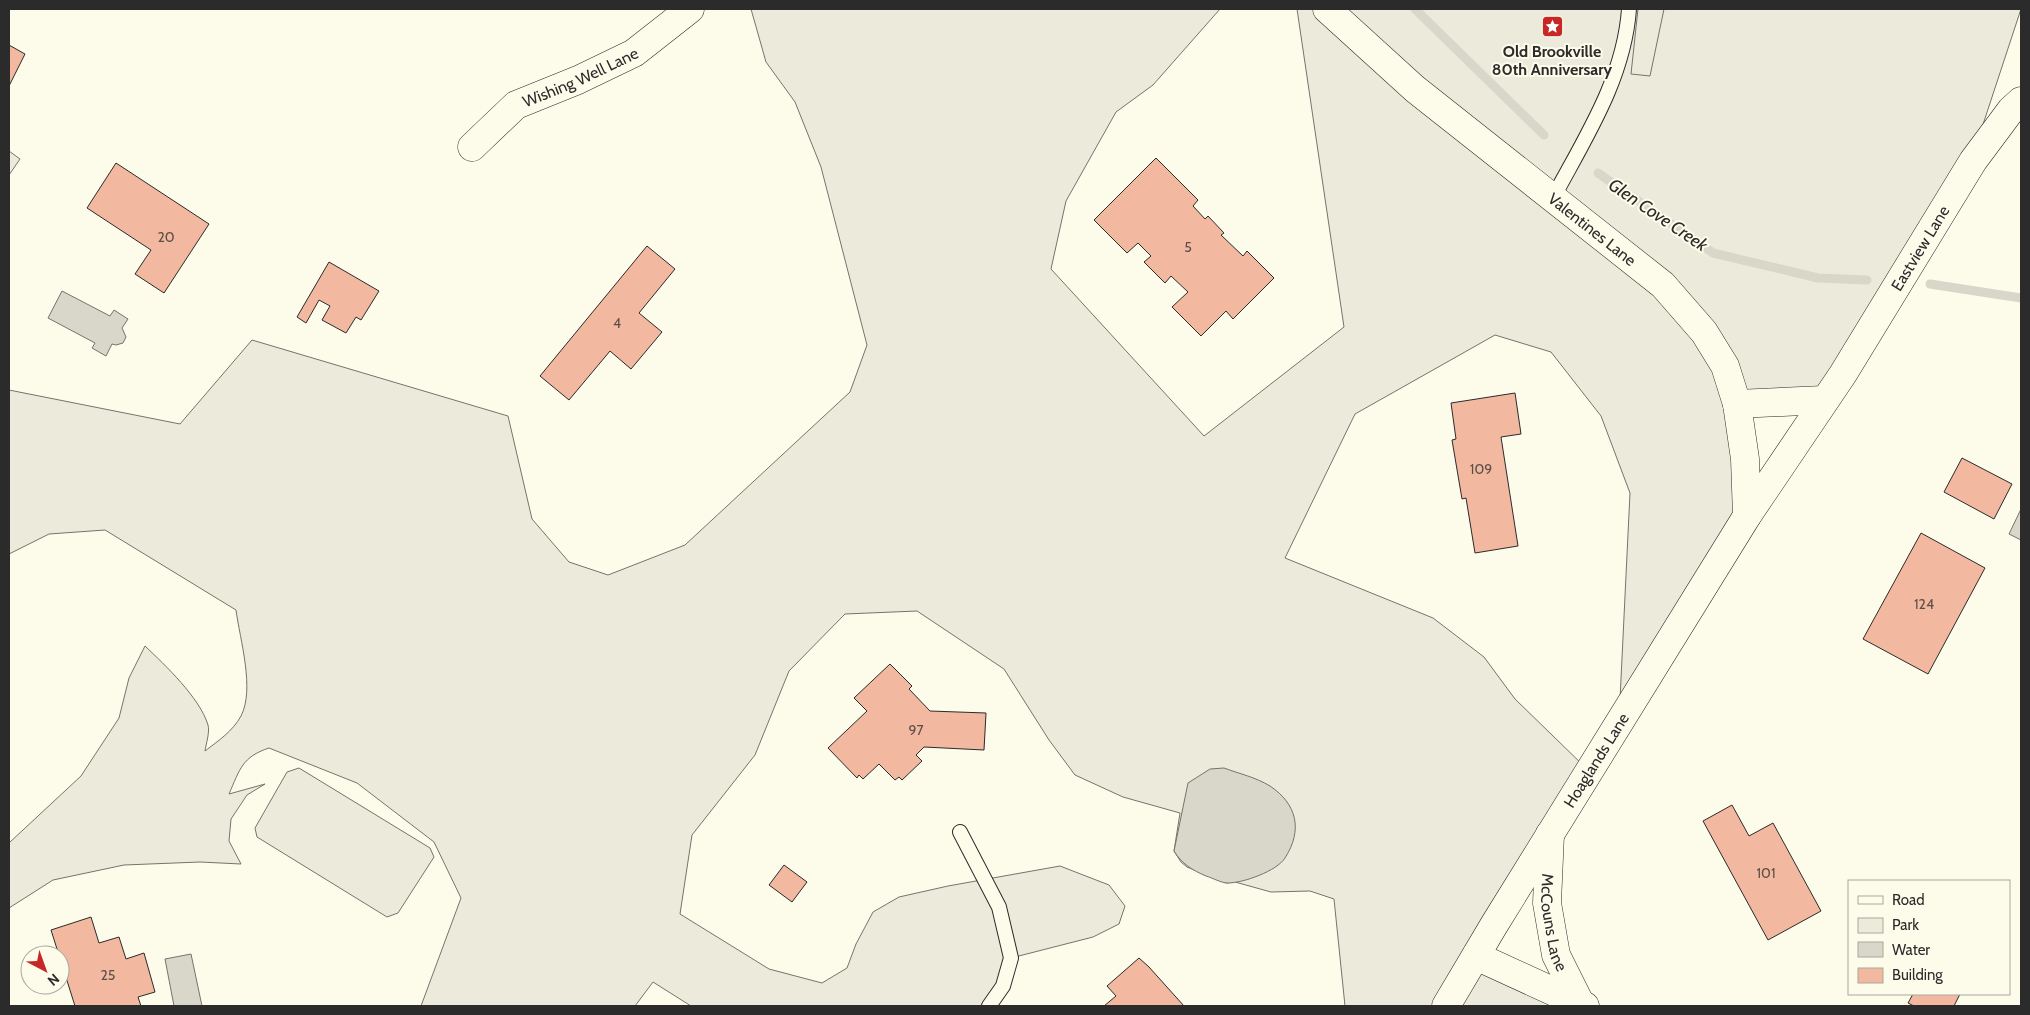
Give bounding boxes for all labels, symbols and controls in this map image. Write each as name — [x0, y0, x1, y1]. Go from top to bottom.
place icon: Old Brookville 80th Anniversary — [1540, 15, 1564, 39]
place label: Old Brookville 80th Anniversary — [1492, 42, 1613, 79]
street label: Wishing Well Lane — [520, 43, 641, 111]
water label: Glen Cove Creek — [1604, 174, 1713, 257]
street label: Valentines Lane — [1544, 189, 1640, 270]
street label: Eastview Lane — [1887, 202, 1953, 294]
house number: 20 — [157, 228, 175, 246]
house number: 5 — [1184, 238, 1192, 256]
house number: 4 — [613, 314, 621, 332]
house number: 109 — [1470, 460, 1492, 478]
house number: 124 — [1914, 595, 1934, 613]
street label: Hoaglands Lane — [1560, 709, 1633, 811]
house number: 97 — [909, 721, 924, 739]
house number: 101 — [1757, 864, 1775, 882]
street label: McCouns Lane — [1537, 873, 1571, 974]
legend — [1848, 880, 2010, 995]
text: Road — [1892, 891, 1925, 909]
text: Park — [1892, 916, 1919, 934]
text: Water — [1892, 941, 1930, 959]
north arrow — [20, 945, 70, 995]
house number: 25 — [101, 966, 115, 984]
text: Building — [1892, 966, 1943, 984]
text: N — [44, 970, 63, 990]

